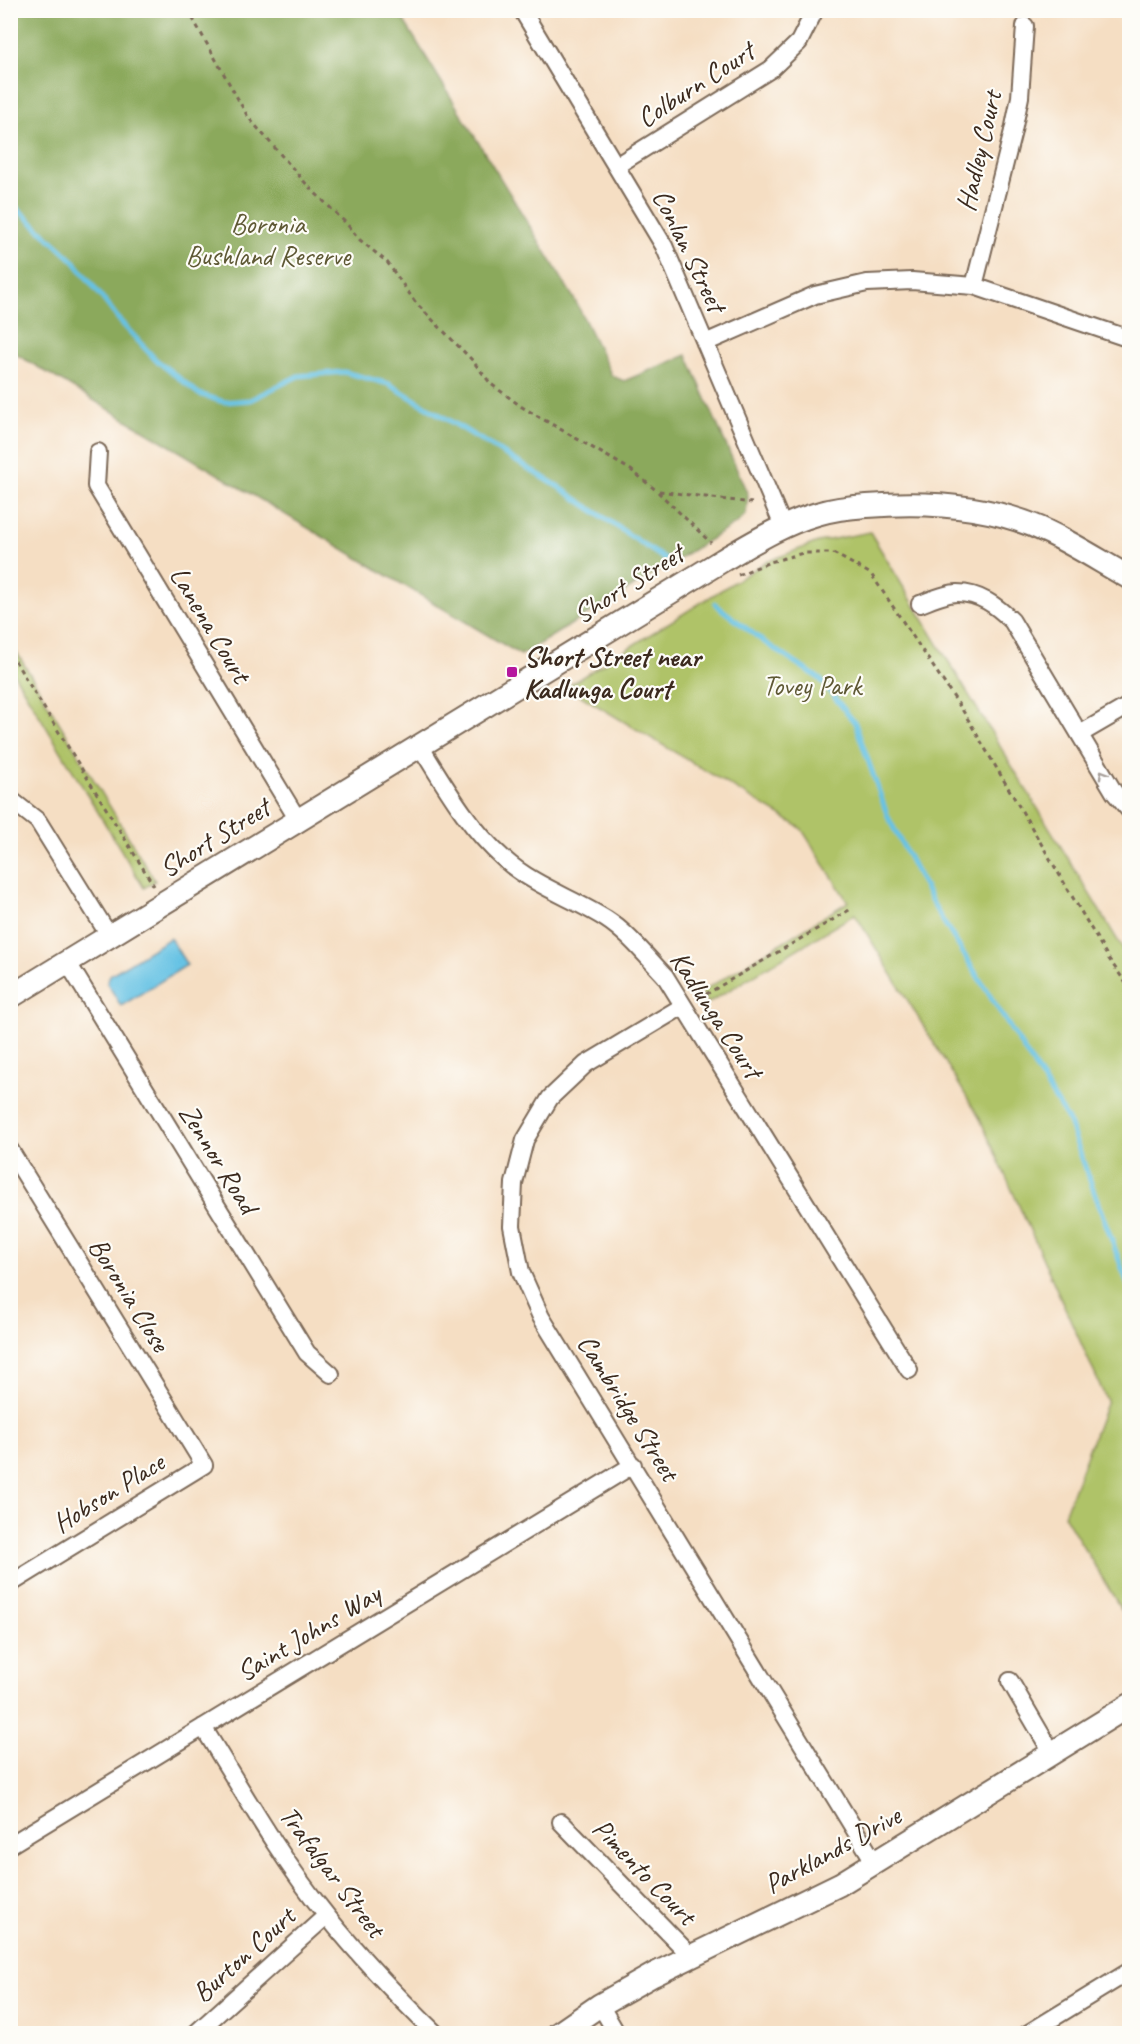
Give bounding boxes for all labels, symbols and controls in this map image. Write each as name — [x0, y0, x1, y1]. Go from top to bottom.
street label: Colburn Court — [630, 32, 764, 135]
street label: Hadley Court — [948, 85, 1010, 214]
street label: Conlan Street — [645, 183, 736, 321]
park label: Boronia Bushland Reserve — [186, 206, 352, 273]
street label: Short Street — [567, 534, 693, 631]
street label: Lanena Court — [162, 560, 260, 691]
place label: Short Street near Kadlunga Court — [524, 639, 704, 706]
marker: Short Street near Kadlunga Court — [505, 665, 519, 679]
park label: Tovey Park — [763, 668, 864, 703]
one-way arrow — [1099, 770, 1111, 780]
street label: Short Street — [153, 788, 279, 885]
street label: Kadlunga Court — [662, 944, 773, 1088]
street label: Zennor Road — [171, 1097, 268, 1223]
street label: Boronia Close — [81, 1231, 179, 1359]
street label: Cambridge Street — [570, 1328, 689, 1489]
street label: Hobson Place — [46, 1443, 172, 1540]
street label: Saint Johns Way — [230, 1575, 389, 1689]
street label: Parklands Drive — [758, 1797, 908, 1901]
street label: Trafalgar Street — [272, 1799, 395, 1946]
street label: Pimento Court — [585, 1811, 706, 1934]
street label: Burton Court — [185, 1897, 304, 2010]

